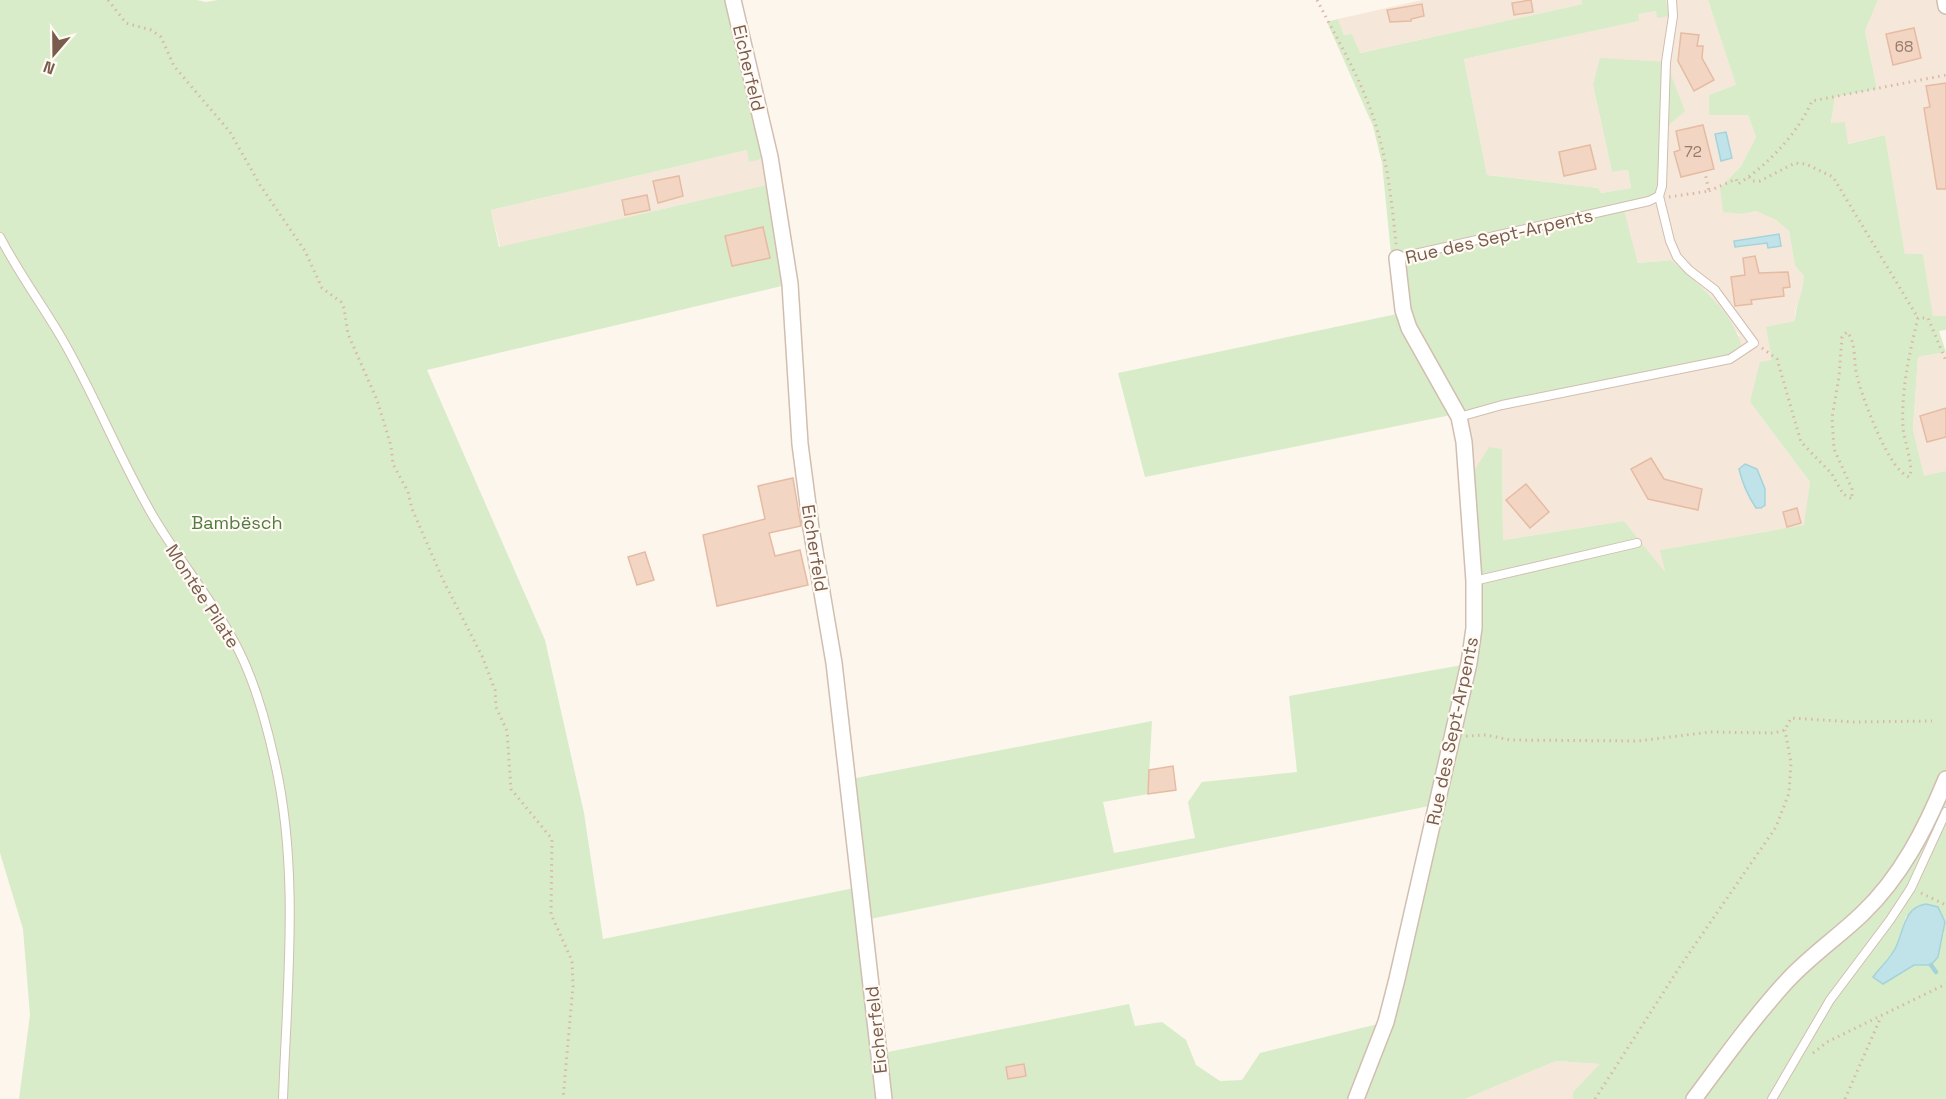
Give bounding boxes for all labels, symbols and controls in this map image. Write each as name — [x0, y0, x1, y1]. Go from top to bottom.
street label: Eicherfeld — [728, 23, 770, 113]
north arrow — [24, 24, 84, 84]
house number: 68 — [1895, 37, 1913, 56]
text: N — [40, 56, 58, 79]
house number: 72 — [1684, 142, 1702, 161]
street label: Rue des Sept-Arpents — [1403, 203, 1595, 269]
street label: Eicherfeld — [797, 503, 833, 593]
park label: Bambësch — [191, 511, 283, 534]
street label: Montée Pilate — [161, 540, 245, 652]
street label: Rue des Sept-Arpents — [1421, 635, 1483, 827]
street label: Eicherfeld — [860, 985, 892, 1075]

